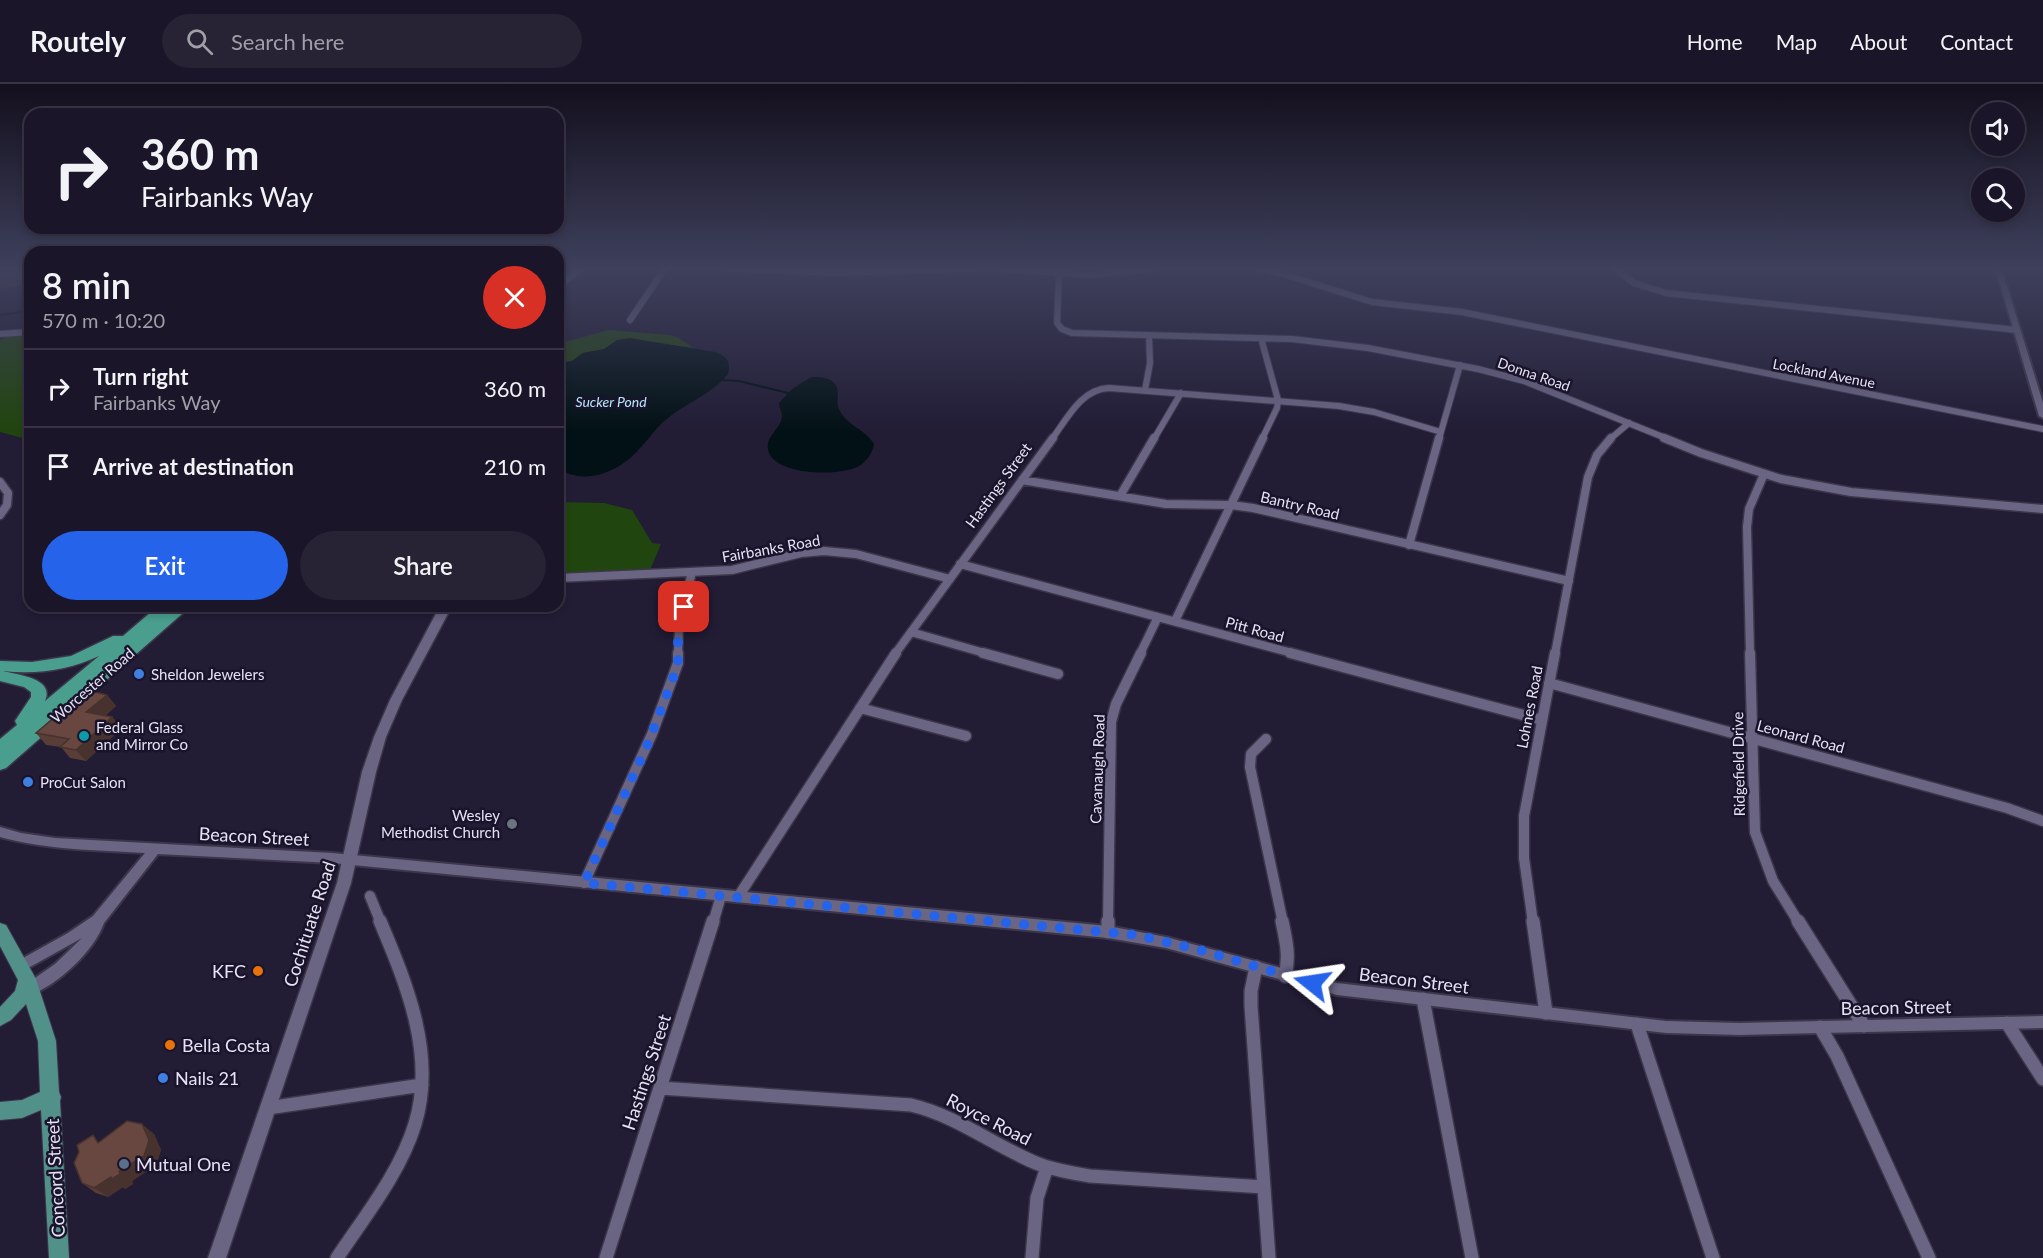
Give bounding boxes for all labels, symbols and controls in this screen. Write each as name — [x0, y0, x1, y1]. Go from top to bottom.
search box — [162, 14, 582, 68]
text: Routely — [30, 24, 126, 58]
icon: search — [183, 25, 216, 58]
text: Search here — [231, 28, 344, 55]
text: Home — [1687, 29, 1743, 54]
text: Map — [1776, 29, 1817, 54]
text: About — [1850, 29, 1907, 54]
text: Contact — [1940, 29, 2013, 54]
map controls — [1971, 102, 2025, 222]
button: sound — [1971, 102, 2025, 156]
text: 360 m — [141, 129, 259, 179]
icon: right — [42, 132, 120, 210]
button: search — [1971, 168, 2025, 222]
text: Fairbanks Way — [141, 180, 313, 213]
text: 8 min — [42, 263, 131, 307]
button: close — [483, 266, 546, 329]
text: 570 m · 10:20 — [42, 308, 165, 332]
street label: Donna Road — [1495, 354, 1573, 394]
street label: Lockland Avenue — [1771, 355, 1877, 391]
text: Turn right — [93, 363, 188, 390]
icon: right — [42, 372, 75, 405]
text: 360 m — [484, 375, 546, 402]
text: Fairbanks Way — [93, 390, 220, 414]
water label: Sucker Pond — [575, 393, 647, 410]
street label: Hastings Street — [961, 439, 1035, 531]
icon: arrive — [42, 450, 75, 483]
text: Arrive at destination — [93, 453, 294, 480]
text: 210 m — [484, 453, 546, 480]
street label: Bantry Road — [1259, 487, 1341, 523]
button: Exit — [42, 531, 288, 600]
button: Share — [300, 531, 546, 600]
street label: Fairbanks Road — [720, 531, 822, 565]
pin — [658, 581, 709, 632]
icon: arrive — [667, 590, 700, 623]
street label: Pitt Road — [1224, 613, 1286, 645]
street label: Worcester Road — [46, 644, 138, 726]
street label: Lohnes Road — [1512, 664, 1546, 750]
place label: Sheldon Jewelers — [151, 665, 264, 683]
marker: Sheldon Jewelers — [132, 667, 146, 681]
street label: Ridgefield Drive — [1728, 711, 1748, 817]
street label: Cavanaugh Road — [1086, 714, 1108, 824]
street label: Leonard Road — [1755, 716, 1847, 756]
place label: Federal Glass and Mirror Co — [96, 718, 188, 753]
marker: Federal Glass and Mirror Co — [77, 729, 91, 743]
place label: ProCut Salon — [40, 773, 126, 791]
marker: ProCut Salon — [21, 775, 35, 789]
place label: Wesley Methodist Church — [381, 806, 500, 841]
marker: Wesley Methodist Church — [505, 817, 519, 831]
street label: Beacon Street — [198, 822, 310, 850]
street label: Cochituate Road — [278, 858, 340, 990]
position arrow — [1280, 951, 1344, 1015]
place label: KFC — [212, 960, 246, 982]
street label: Beacon Street — [1358, 962, 1471, 998]
marker: KFC — [251, 964, 265, 978]
street label: Beacon Street — [1840, 995, 1952, 1019]
street label: Hastings Street — [617, 1011, 675, 1133]
place label: Bella Costa — [182, 1034, 270, 1056]
marker: Bella Costa — [163, 1038, 177, 1052]
place label: Nails 21 — [175, 1067, 239, 1089]
marker: Nails 21 — [156, 1071, 170, 1085]
street label: Royce Road — [943, 1088, 1035, 1150]
street label: Concord Street — [41, 1117, 69, 1238]
place label: Mutual One — [136, 1153, 231, 1175]
marker: Mutual One — [117, 1157, 131, 1171]

